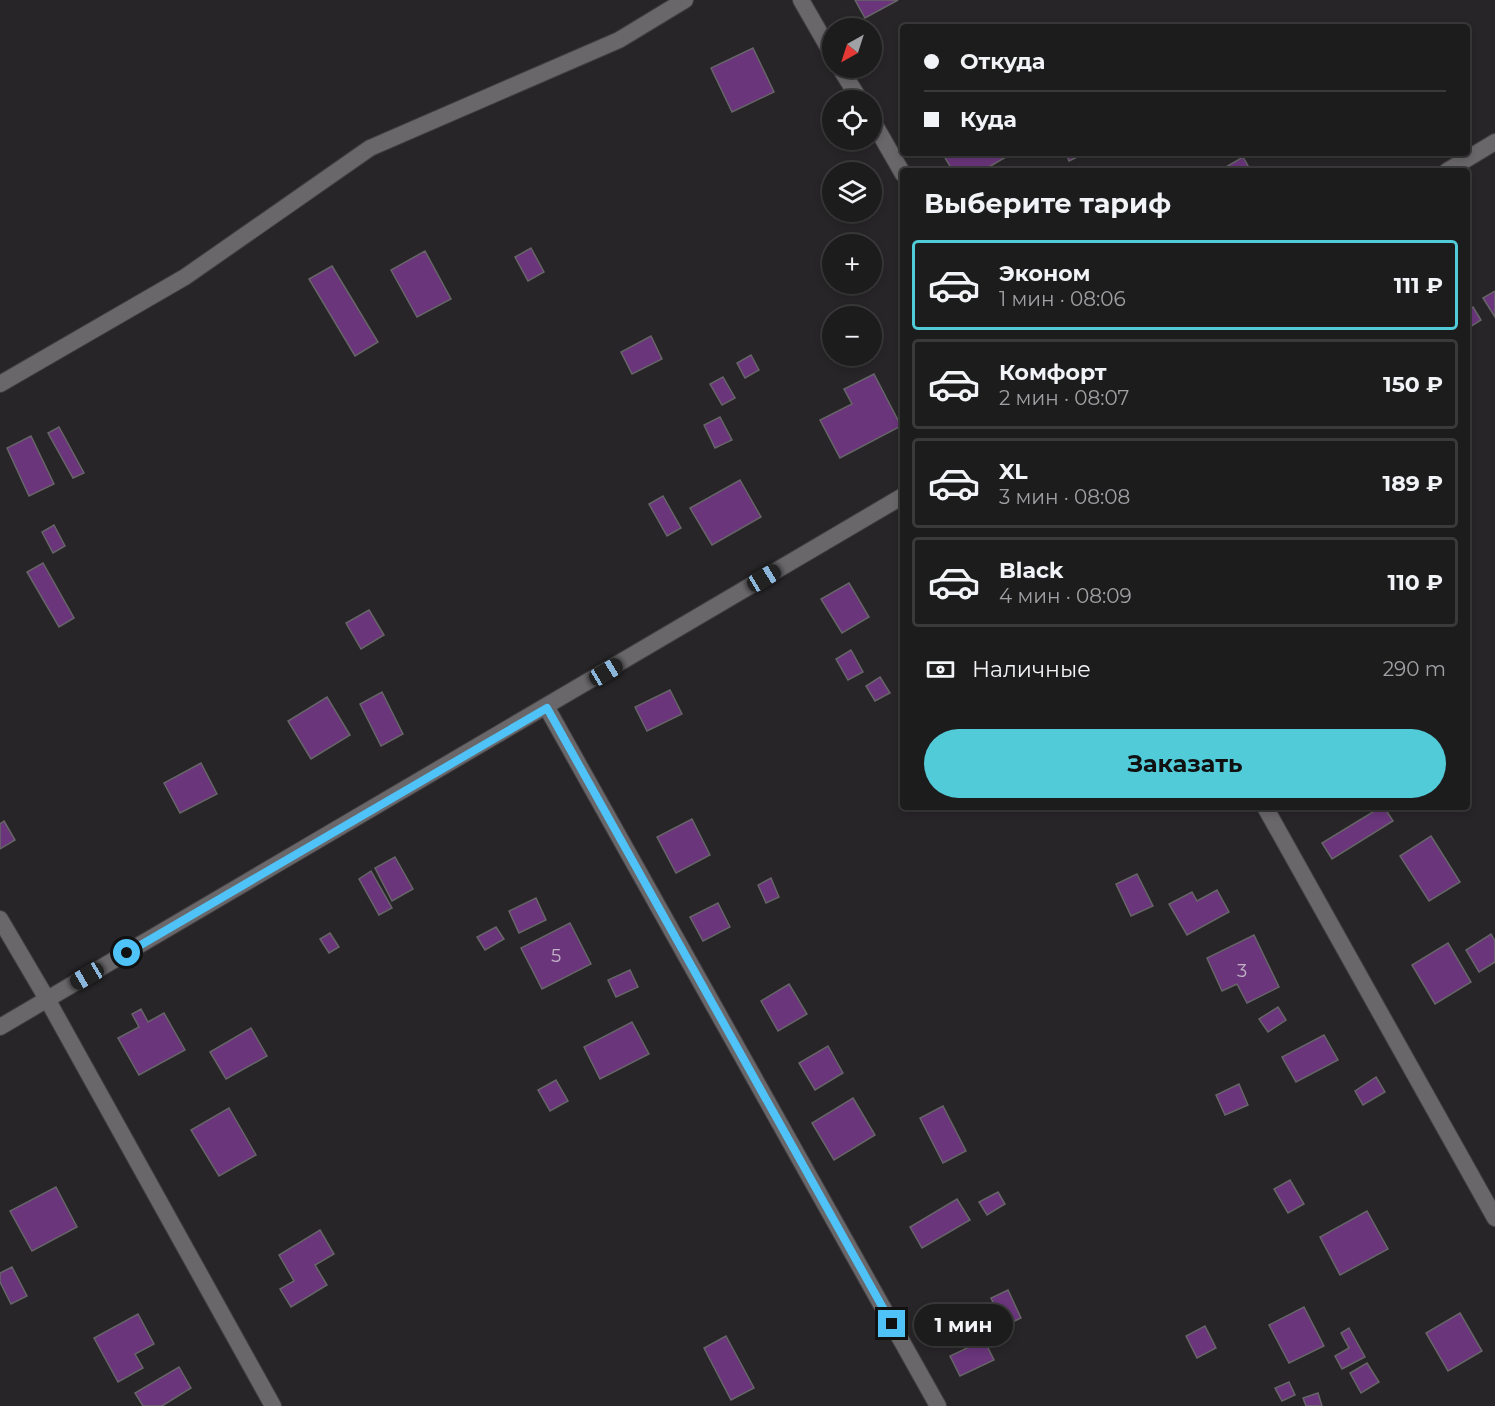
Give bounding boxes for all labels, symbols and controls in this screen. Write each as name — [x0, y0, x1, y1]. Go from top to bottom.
north arrow — [822, 18, 882, 78]
map controls — [822, 18, 882, 366]
text: Откуда — [960, 48, 1045, 75]
button: locate — [822, 90, 882, 150]
text: Куда — [960, 106, 1017, 133]
button: layers — [822, 162, 882, 222]
text: Выберите тариф — [924, 187, 1171, 220]
button: + — [822, 234, 882, 294]
icon: car — [927, 258, 981, 312]
text: Эконом — [999, 260, 1090, 287]
text: 111 ₽ — [1394, 272, 1443, 299]
text: 1 мин · 08:06 — [999, 287, 1126, 311]
button: − — [822, 306, 882, 366]
icon: car — [927, 357, 981, 411]
text: Комфорт — [999, 359, 1107, 386]
text: 150 ₽ — [1383, 371, 1443, 398]
text: 2 мин · 08:07 — [999, 386, 1129, 410]
icon: car — [927, 456, 981, 510]
text: XL — [999, 458, 1028, 485]
text: 189 ₽ — [1383, 470, 1443, 497]
text: 3 мин · 08:08 — [999, 485, 1130, 509]
icon: car — [927, 555, 981, 609]
text: Black — [999, 557, 1063, 584]
car — [744, 561, 784, 595]
text: 110 ₽ — [1388, 569, 1443, 596]
text: 4 мин · 08:09 — [999, 584, 1132, 608]
icon: cash — [924, 653, 957, 686]
car — [586, 655, 626, 689]
text: Наличные — [972, 656, 1091, 683]
text: 290 m — [1383, 657, 1446, 681]
button: Заказать — [924, 729, 1446, 798]
route start — [113, 939, 140, 966]
house number: 5 — [551, 945, 561, 967]
car — [67, 959, 107, 993]
house number: 3 — [1237, 960, 1247, 982]
callout: 1 мин — [913, 1303, 1012, 1345]
route end — [878, 1310, 905, 1337]
text: 1 мин — [935, 1313, 992, 1337]

